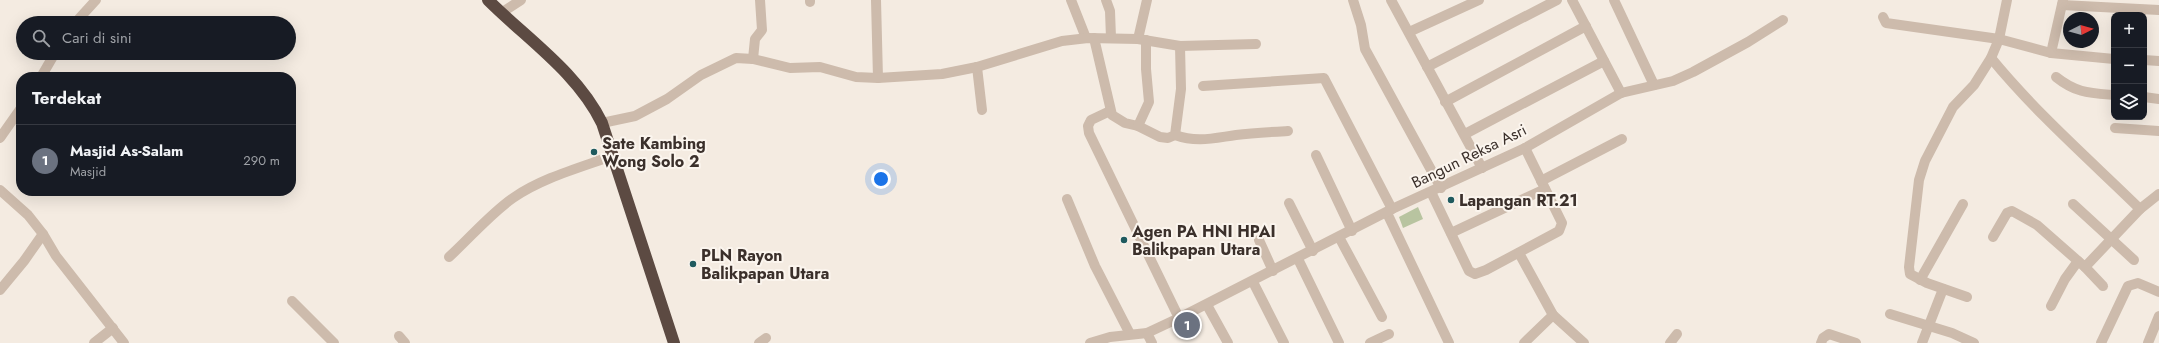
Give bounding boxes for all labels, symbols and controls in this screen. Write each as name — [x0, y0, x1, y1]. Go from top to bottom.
north arrow — [2063, 12, 2099, 48]
map controls — [2111, 12, 2147, 120]
button: + — [2111, 12, 2147, 48]
search box — [16, 16, 296, 60]
icon: search — [30, 27, 52, 49]
text: Cari di sini — [62, 27, 132, 49]
button: − — [2111, 48, 2147, 84]
button: layers — [2111, 84, 2147, 120]
text: Terdekat — [32, 86, 101, 110]
street label: Bangun Reksa Asri — [1408, 118, 1530, 194]
place label: Sate Kambing Wong Solo 2 — [602, 132, 706, 173]
text: Masjid As-Salam — [70, 140, 183, 162]
marker: Sate Kambing Wong Solo 2 — [589, 147, 599, 157]
text: 1 — [42, 151, 48, 170]
text: 290 m — [243, 151, 280, 170]
text: Masjid — [70, 162, 106, 181]
your location — [871, 169, 891, 189]
place label: Lapangan RT.21 — [1459, 189, 1578, 212]
marker: Lapangan RT.21 — [1446, 195, 1456, 205]
place label: Agen PA HNI HPAI Balikpapan Utara — [1131, 220, 1276, 261]
marker: Agen PA HNI HPAI Balikpapan Utara — [1119, 235, 1129, 245]
place label: PLN Rayon Balikpapan Utara — [701, 244, 829, 285]
marker: PLN Rayon Balikpapan Utara — [688, 259, 698, 269]
pin: 1 — [1174, 310, 1200, 340]

